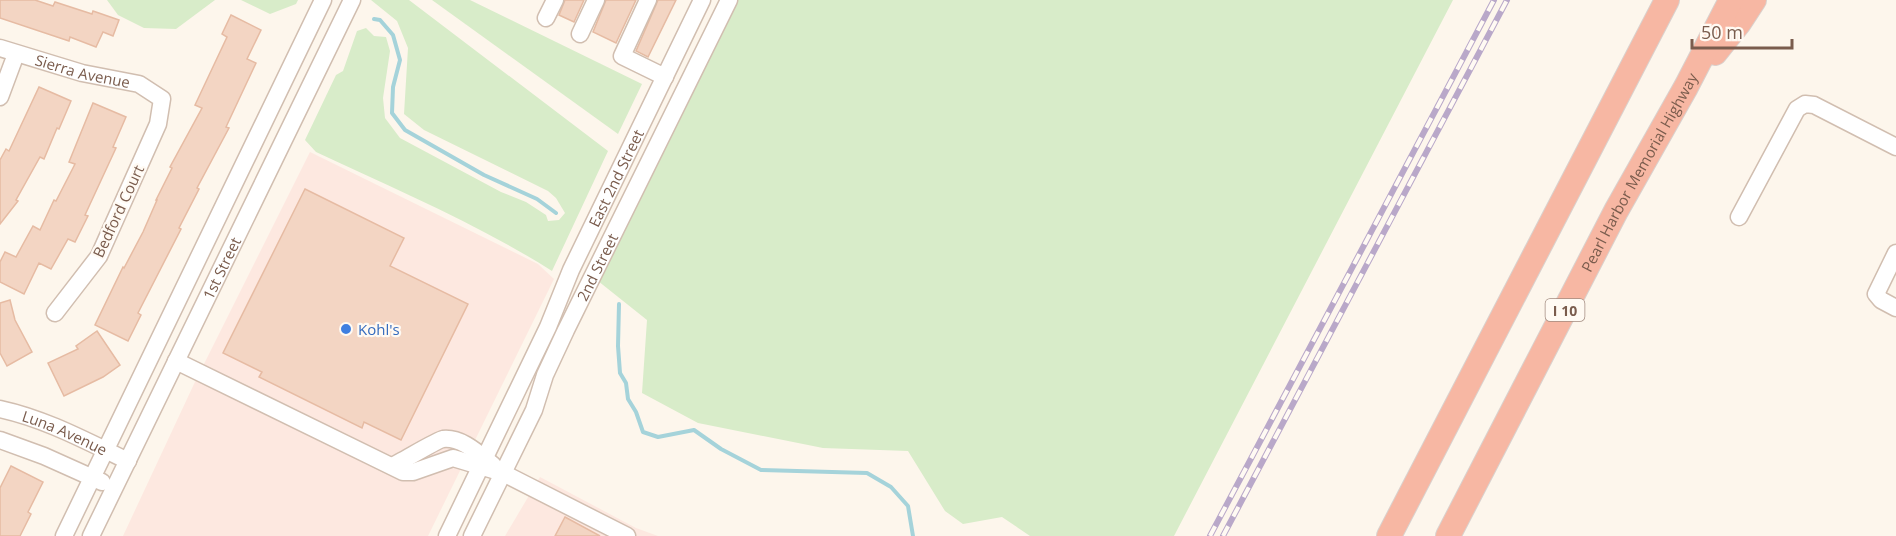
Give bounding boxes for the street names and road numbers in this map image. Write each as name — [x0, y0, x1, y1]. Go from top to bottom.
street label: Sierra Avenue — [33, 49, 132, 92]
street label: Pearl Harbor Memorial Highway — [1576, 69, 1702, 275]
street label: East 2nd Street — [584, 126, 648, 230]
street label: Bedford Court — [88, 162, 148, 260]
street label: 2nd Street — [572, 230, 622, 304]
street label: 1st Street — [198, 234, 245, 303]
road number: I 10 — [1546, 299, 1584, 321]
street label: Luna Avenue — [20, 405, 111, 459]

